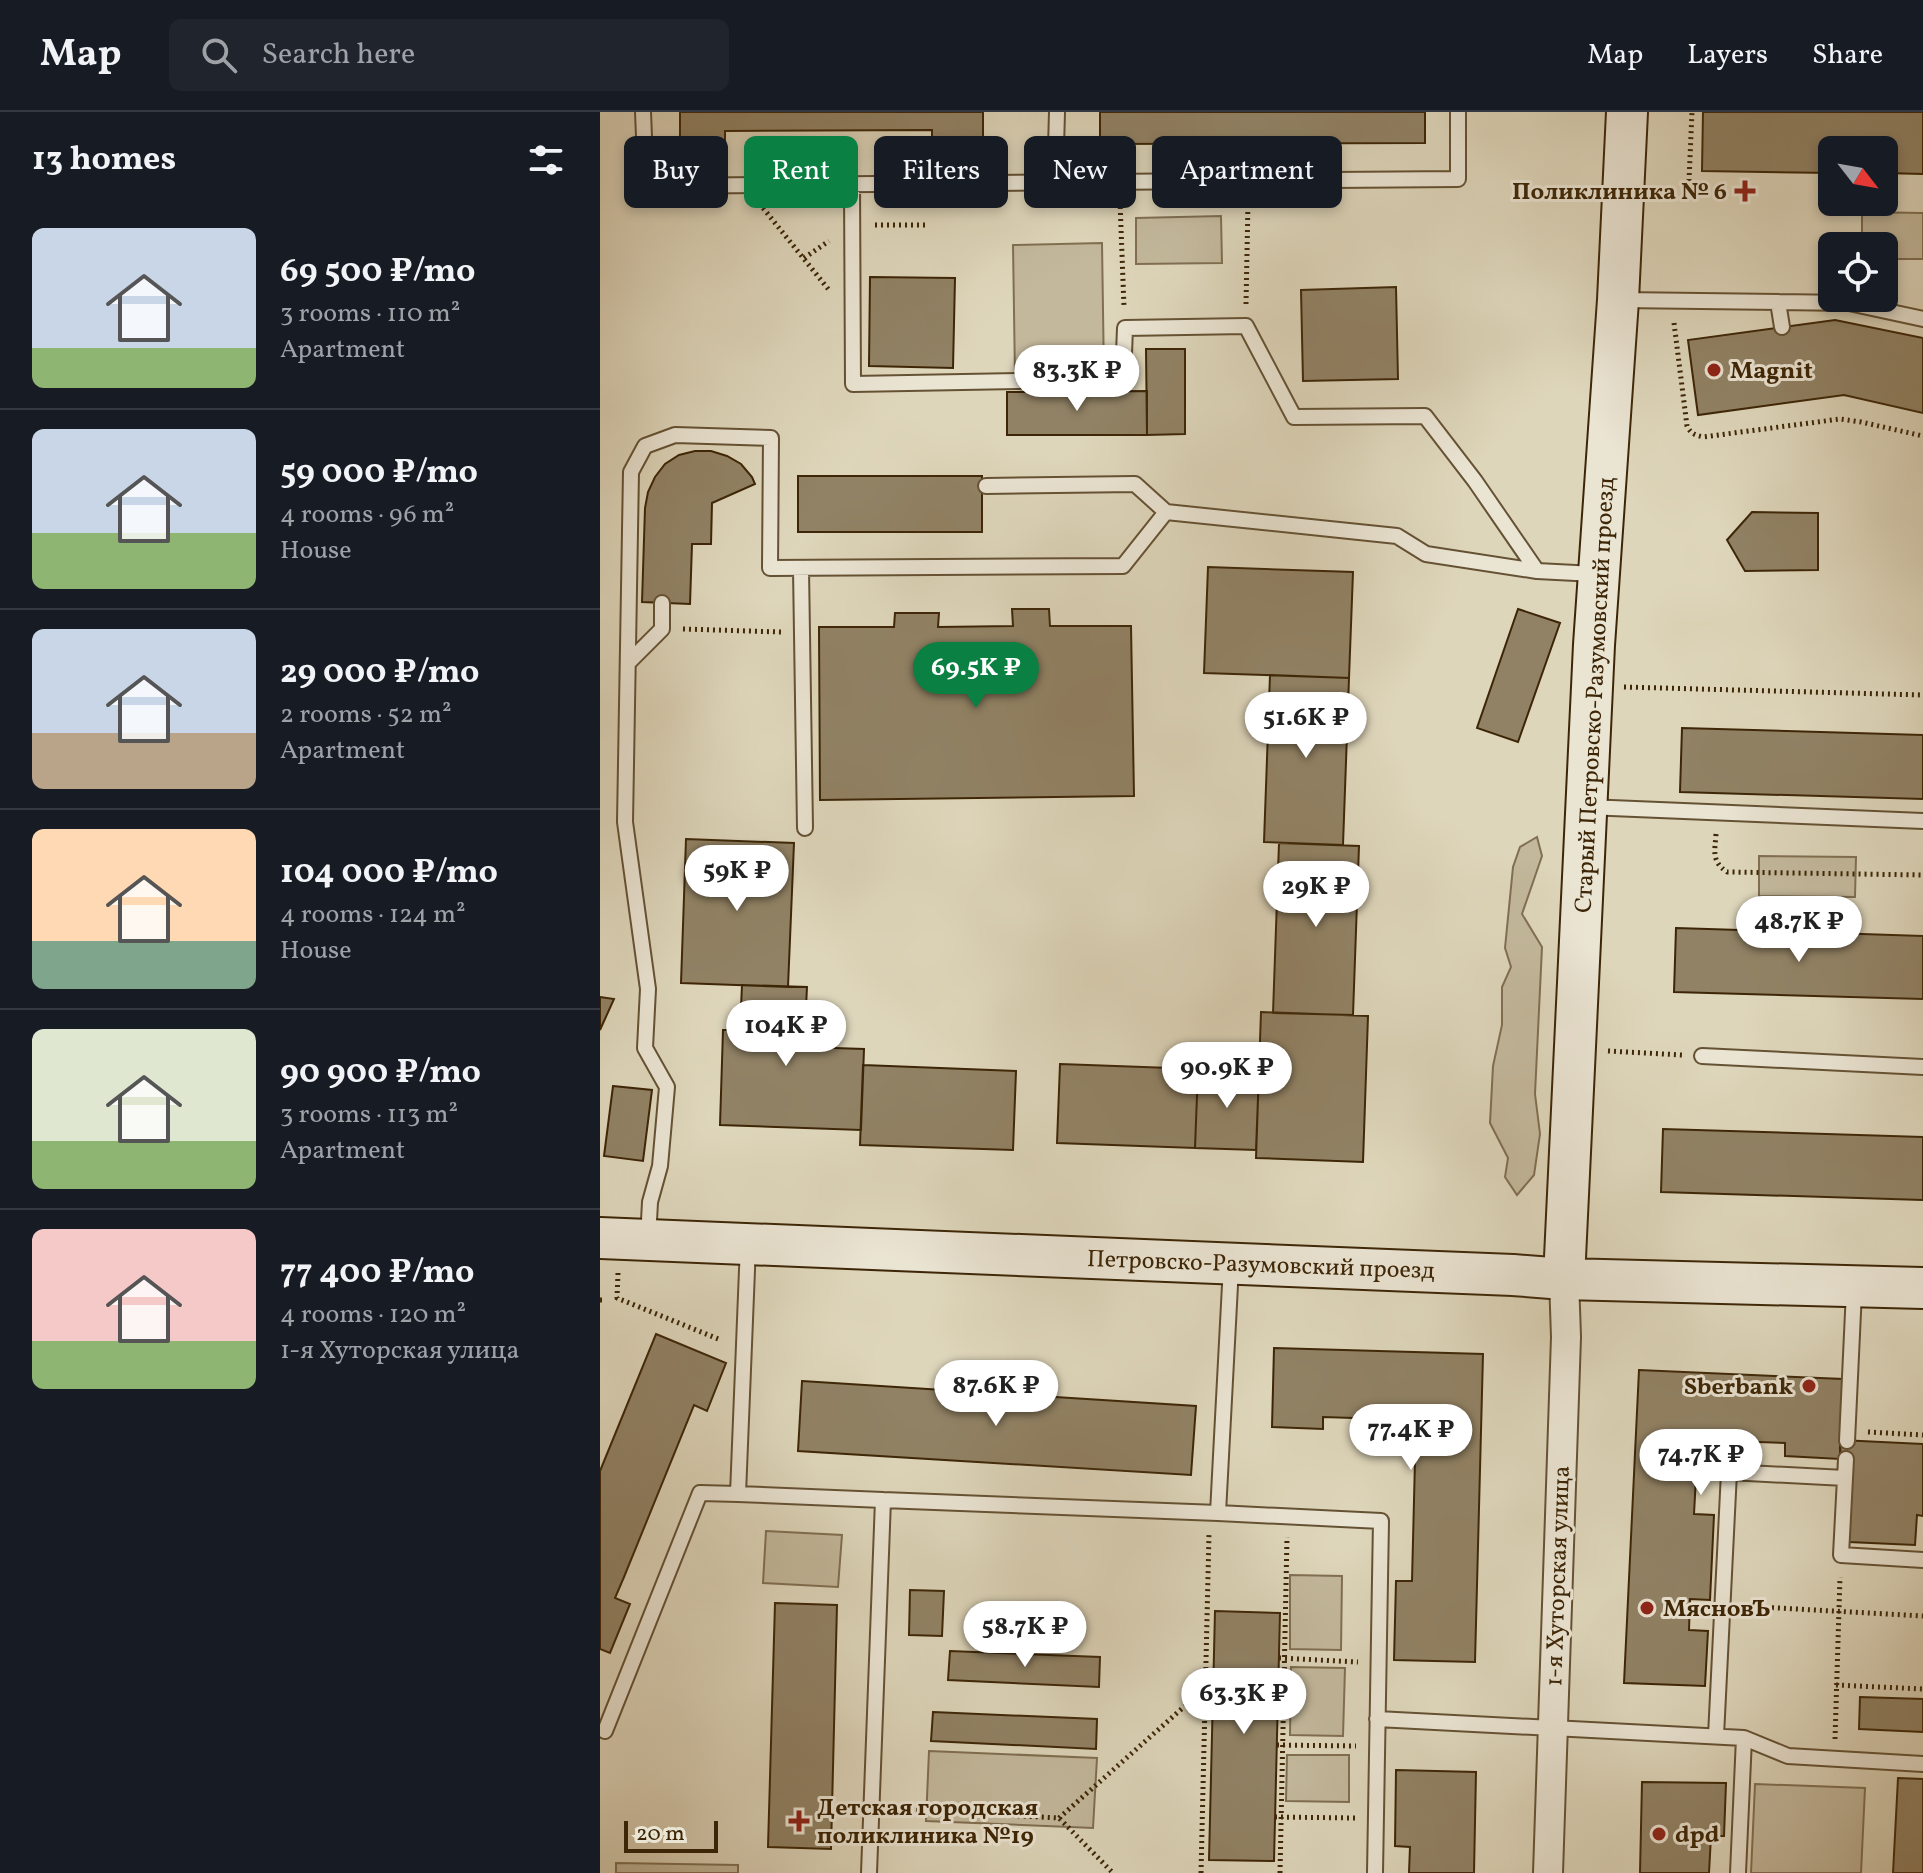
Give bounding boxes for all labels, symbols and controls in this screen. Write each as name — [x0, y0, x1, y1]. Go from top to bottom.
search box — [169, 19, 729, 91]
text: Map — [40, 29, 121, 82]
icon: search — [197, 33, 241, 77]
text: Search here — [261, 34, 415, 76]
text: Map — [1587, 36, 1643, 75]
text: Layers — [1687, 36, 1768, 75]
text: Share — [1812, 36, 1883, 75]
chip: Buy — [624, 136, 728, 208]
chip: Rent — [744, 136, 858, 208]
chip: Filters — [874, 136, 1008, 208]
chip: New — [1024, 136, 1136, 208]
chip: Apartment — [1152, 136, 1342, 208]
north arrow — [1818, 136, 1898, 216]
map controls — [1818, 136, 1898, 312]
text: 13 homes — [32, 137, 176, 184]
icon: filters — [524, 138, 568, 182]
place label: Поликлиника № 6 — [1512, 176, 1727, 210]
marker: Поликлиника № 6 — [1734, 180, 1756, 202]
button: locate — [1818, 232, 1898, 312]
text: 69 500 ₽/mo — [280, 249, 475, 296]
icon: home — [96, 260, 192, 356]
text: 3 rooms · 110 m² — [280, 296, 460, 332]
text: Apartment — [280, 332, 405, 368]
pin: 83.3K ₽ — [1003, 345, 1151, 413]
text: 83.3K ₽ — [1032, 353, 1122, 389]
place label: Magnit — [1730, 355, 1813, 389]
marker: Magnit — [1705, 361, 1723, 379]
text: 59 000 ₽/mo — [280, 450, 478, 497]
icon: home — [96, 461, 192, 557]
street label: Старый Петровско-Разумовский проезд — [1568, 476, 1624, 914]
text: 4 rooms · 96 m² — [280, 497, 454, 533]
text: House — [280, 533, 352, 569]
pin: 69.5K ₽ — [902, 642, 1050, 710]
text: 29 000 ₽/mo — [280, 650, 480, 697]
text: 69.5K ₽ — [931, 650, 1021, 686]
icon: home — [96, 661, 192, 757]
pin: 51.6K ₽ — [1232, 692, 1380, 760]
text: 2 rooms · 52 m² — [280, 697, 452, 733]
text: 51.6K ₽ — [1263, 700, 1349, 736]
text: Apartment — [280, 733, 405, 769]
pin: 59K ₽ — [681, 845, 793, 913]
text: 104 000 ₽/mo — [280, 850, 498, 897]
text: 59K ₽ — [703, 853, 771, 889]
icon: home — [96, 861, 192, 957]
pin: 29K ₽ — [1260, 861, 1372, 929]
text: 29K ₽ — [1281, 869, 1351, 905]
pin: 48.7K ₽ — [1725, 896, 1873, 964]
text: 4 rooms · 124 m² — [280, 897, 466, 933]
text: 48.7K ₽ — [1754, 904, 1844, 940]
text: House — [280, 933, 352, 969]
pin: 104K ₽ — [721, 1000, 851, 1068]
text: 104K ₽ — [744, 1008, 828, 1044]
pin: 90.9K ₽ — [1153, 1042, 1301, 1110]
text: 90 900 ₽/mo — [280, 1050, 481, 1097]
text: 90.9K ₽ — [1180, 1050, 1274, 1086]
icon: home — [96, 1061, 192, 1157]
text: 3 rooms · 113 m² — [280, 1097, 458, 1133]
text: Apartment — [280, 1133, 405, 1169]
street label: Петровско-Разумовский проезд — [1086, 1243, 1436, 1289]
text: 77 400 ₽/mo — [280, 1250, 474, 1297]
icon: home — [96, 1261, 192, 1357]
text: 4 rooms · 120 m² — [280, 1297, 466, 1333]
text: 1-я Хуторская улица — [280, 1333, 519, 1369]
pin: 87.6K ₽ — [922, 1360, 1070, 1428]
text: 87.6K ₽ — [952, 1368, 1040, 1404]
place label: Sberbank — [1684, 1371, 1793, 1405]
marker: Sberbank — [1800, 1377, 1818, 1395]
pin: 77.4K ₽ — [1337, 1404, 1485, 1472]
text: 77.4K ₽ — [1367, 1412, 1455, 1448]
pin: 74.7K ₽ — [1627, 1429, 1775, 1497]
text: 74.7K ₽ — [1657, 1437, 1745, 1473]
street label: 1-я Хуторская улица — [1538, 1465, 1580, 1687]
place label: МясновЪ — [1663, 1593, 1771, 1627]
marker: МясновЪ — [1638, 1599, 1656, 1617]
pin: 58.7K ₽ — [951, 1601, 1099, 1669]
text: 58.7K ₽ — [981, 1609, 1069, 1645]
pin: 63.3K ₽ — [1170, 1668, 1318, 1736]
text: 63.3K ₽ — [1199, 1676, 1289, 1712]
place label: Детская городская поликлиника №19 — [817, 1792, 1038, 1854]
marker: Детская городская поликлиника №19 — [788, 1810, 810, 1832]
scale bar — [624, 1817, 718, 1853]
text: 20 m — [636, 1819, 685, 1850]
place label: dpd — [1675, 1819, 1720, 1853]
marker: dpd — [1650, 1825, 1668, 1843]

